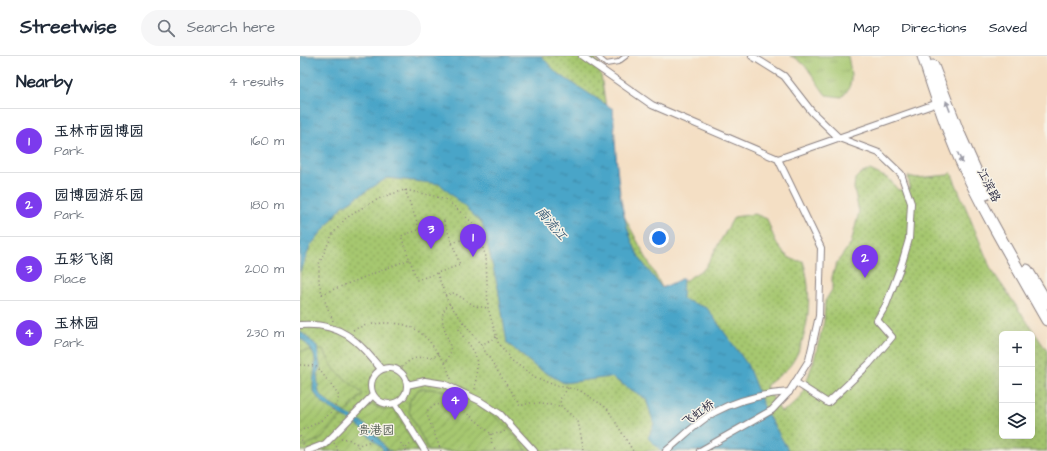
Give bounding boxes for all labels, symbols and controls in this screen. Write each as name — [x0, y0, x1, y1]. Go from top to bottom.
search box — [141, 10, 421, 46]
text: Streetwise — [20, 14, 117, 41]
icon: search — [155, 17, 177, 39]
text: Search here — [187, 17, 275, 38]
text: Map — [853, 18, 880, 38]
text: Directions — [902, 18, 967, 38]
text: Saved — [989, 18, 1027, 38]
text: Nearby — [16, 70, 73, 94]
text: 4 results — [229, 73, 284, 91]
one-way arrow — [945, 100, 951, 112]
text: 玉林市园博园 — [54, 121, 144, 142]
text: 1 — [28, 132, 30, 150]
text: 160 m — [251, 132, 284, 150]
text: Park — [54, 142, 84, 160]
one-way arrow — [957, 152, 963, 164]
street label: 江滨路 — [973, 165, 1004, 205]
text: 园博园游乐园 — [54, 185, 144, 206]
text: 2 — [25, 196, 33, 214]
text: 180 m — [250, 196, 284, 214]
water label: 南流江 — [532, 203, 571, 245]
text: Park — [54, 206, 84, 224]
pin: 3 — [418, 216, 444, 249]
pin: 1 — [460, 224, 486, 257]
your location — [649, 228, 669, 248]
pin: 2 — [852, 245, 878, 278]
text: 五彩飞阁 — [54, 249, 114, 270]
text: 3 — [26, 260, 32, 278]
text: 200 m — [245, 260, 284, 278]
text: Place — [54, 270, 86, 288]
text: 玉林园 — [54, 313, 99, 334]
text: 4 — [25, 324, 33, 342]
text: 230 m — [246, 324, 284, 342]
map controls — [999, 331, 1035, 439]
button: + — [999, 331, 1035, 367]
text: Park — [54, 334, 84, 352]
button: − — [999, 367, 1035, 403]
pin: 4 — [442, 387, 468, 420]
street label: 飞虹桥 — [679, 395, 719, 431]
button: layers — [999, 403, 1035, 439]
park label: 贵港园 — [358, 422, 394, 439]

